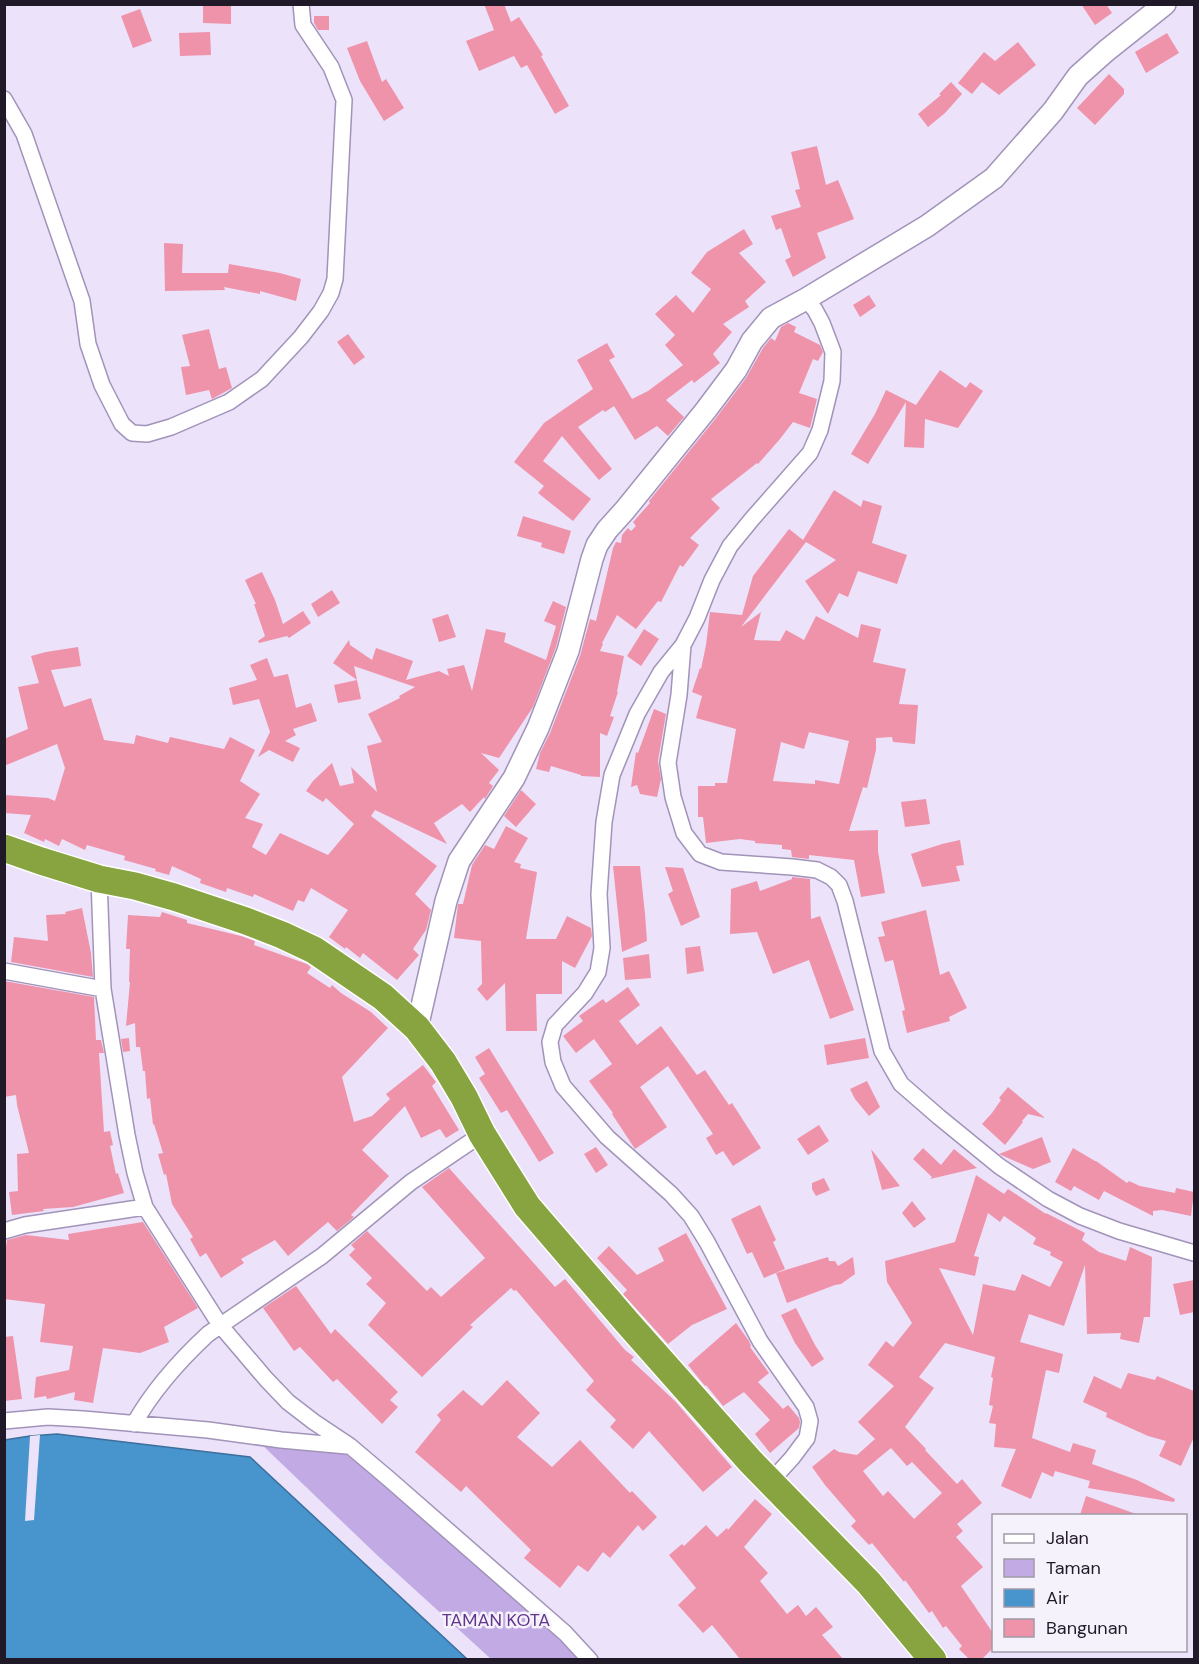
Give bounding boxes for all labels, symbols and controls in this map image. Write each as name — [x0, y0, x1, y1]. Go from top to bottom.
legend — [992, 1514, 1187, 1652]
text: Jalan — [1046, 1526, 1089, 1550]
text: Taman — [1046, 1556, 1101, 1580]
text: Air — [1046, 1586, 1069, 1610]
park label: TAMAN KOTA — [442, 1608, 550, 1632]
text: Bangunan — [1046, 1616, 1128, 1640]

